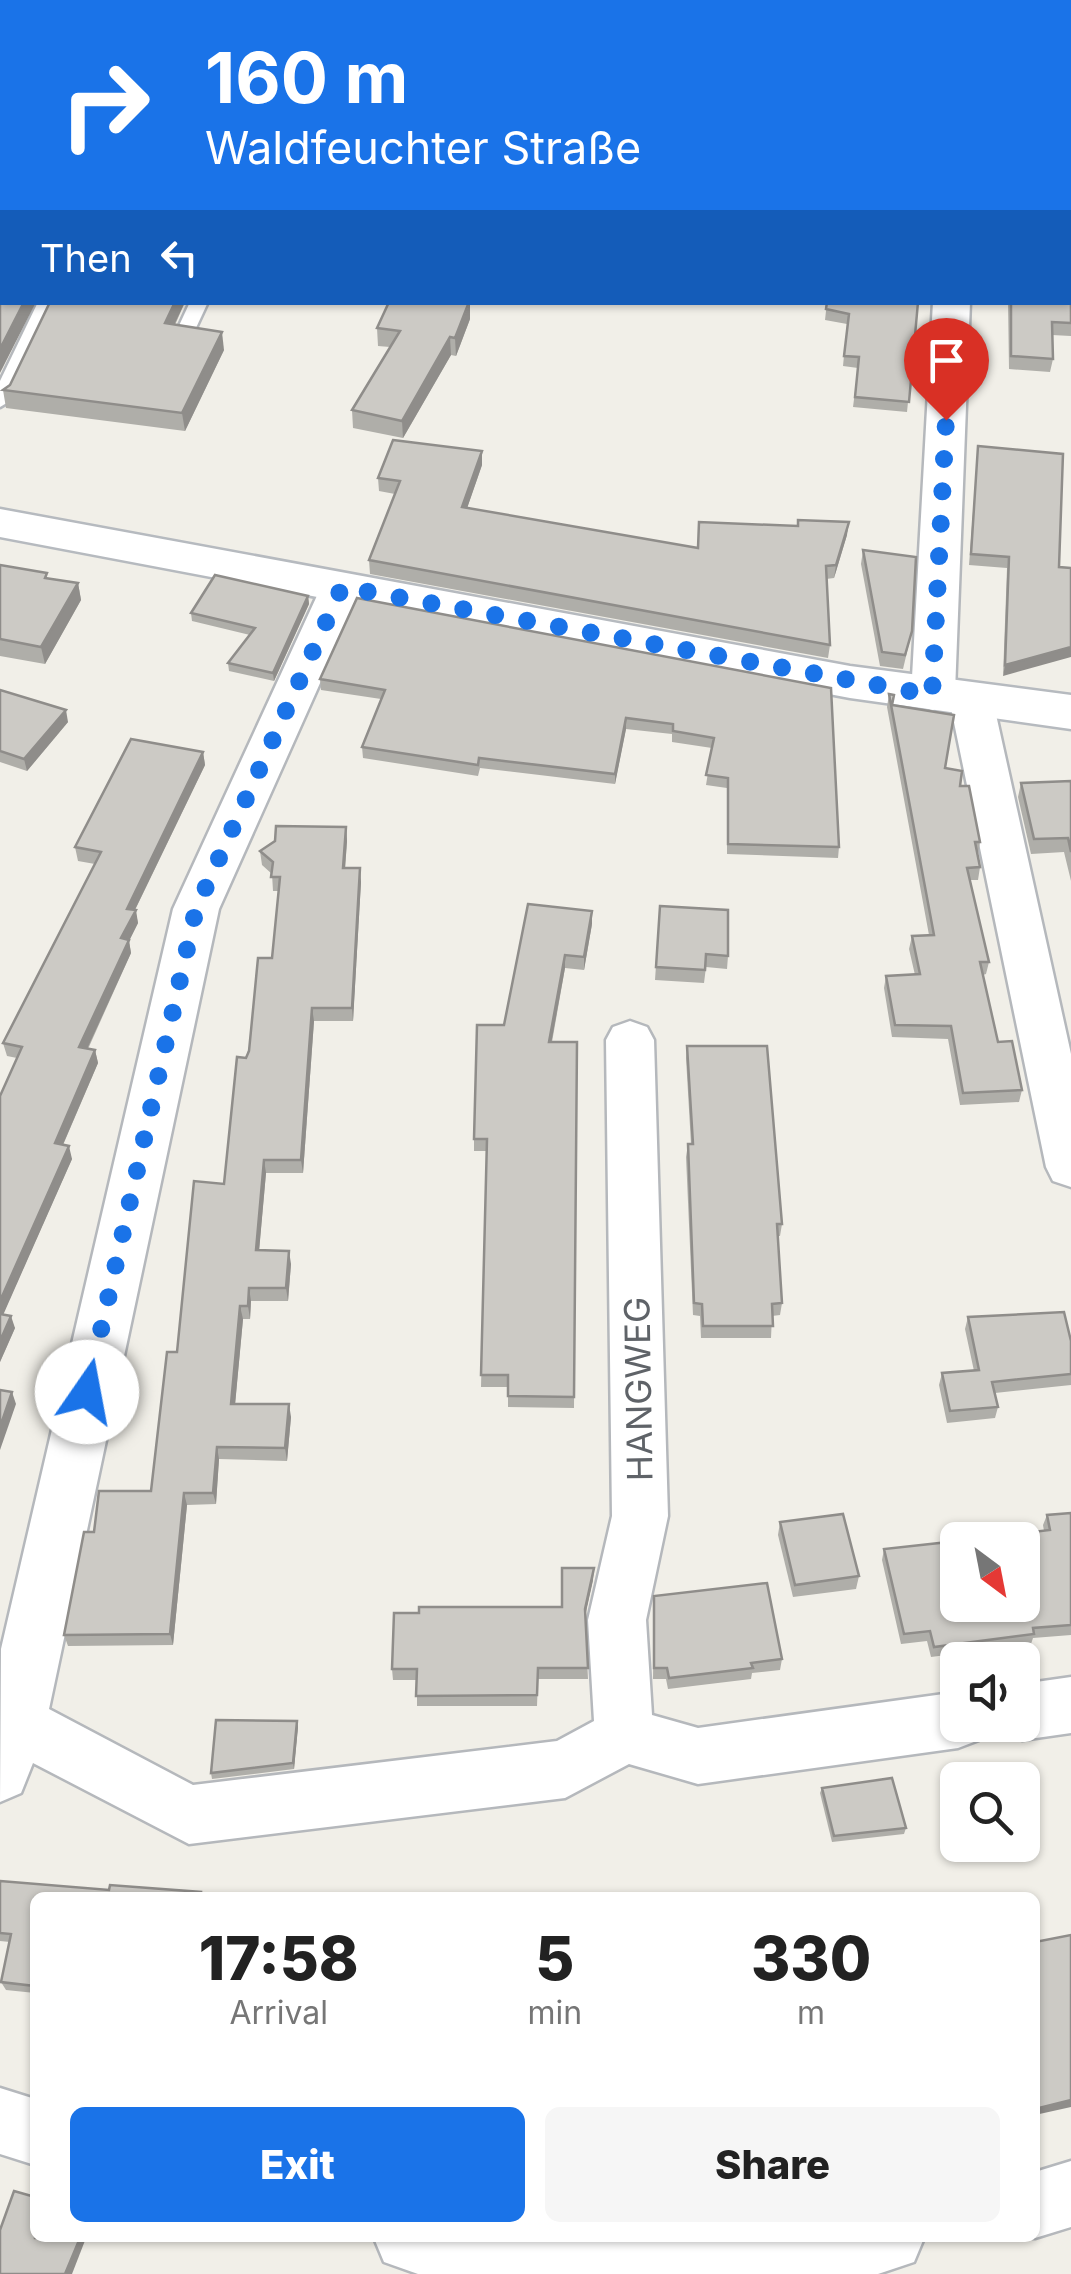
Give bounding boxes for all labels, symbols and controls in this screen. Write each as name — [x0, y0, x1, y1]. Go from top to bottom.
text: 160 m — [205, 35, 408, 120]
icon: right — [40, 40, 170, 170]
text: Waldfeuchter Straße — [205, 120, 641, 175]
icon: left — [152, 230, 207, 285]
text: Then — [40, 235, 132, 281]
pin — [904, 318, 989, 421]
icon: arrive — [919, 333, 974, 388]
street label: HANGWEG — [615, 1297, 661, 1481]
position arrow — [35, 1340, 139, 1444]
north arrow — [940, 1522, 1040, 1622]
map controls — [940, 1522, 1040, 1862]
button: sound — [940, 1642, 1040, 1742]
button: search — [940, 1762, 1040, 1862]
text: 17:58 — [199, 1922, 359, 1994]
text: 5 — [535, 1922, 574, 1994]
text: 330 — [751, 1922, 871, 1994]
text: Arrival — [229, 1993, 328, 2032]
text: min — [527, 1993, 582, 2032]
text: m — [797, 1993, 825, 2032]
button: Exit — [70, 2107, 525, 2222]
button: Share — [545, 2107, 1000, 2222]

